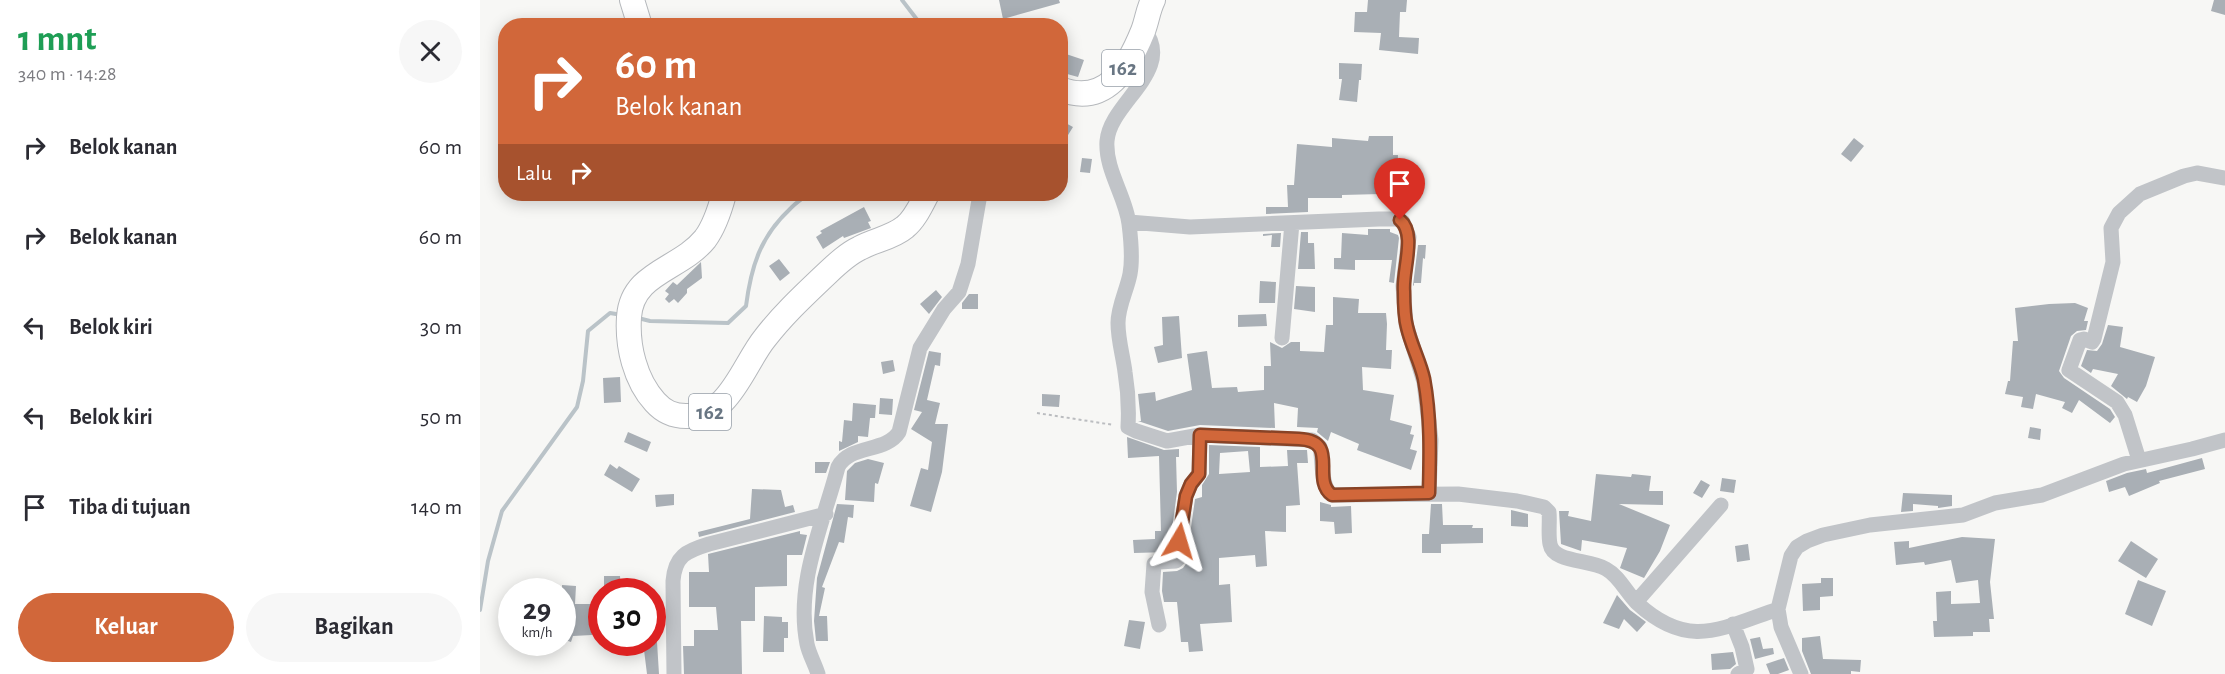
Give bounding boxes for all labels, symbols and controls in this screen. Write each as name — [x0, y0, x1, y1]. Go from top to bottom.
button: close — [399, 20, 462, 83]
text: 1 mnt — [18, 21, 96, 57]
icon: right — [516, 42, 594, 120]
text: 60 m — [615, 44, 697, 86]
road number: 162 — [1102, 50, 1144, 86]
text: 340 m · 14:28 — [18, 64, 117, 84]
text: Belok kanan — [615, 93, 742, 120]
icon: right — [18, 131, 51, 164]
text: Belok kanan — [69, 136, 177, 158]
text: 60 m — [419, 136, 462, 158]
icon: right — [564, 156, 597, 189]
pin — [1374, 158, 1425, 220]
text: Lalu — [516, 162, 552, 184]
icon: arrive — [1383, 167, 1416, 200]
icon: right — [18, 221, 51, 254]
text: Belok kanan — [69, 226, 177, 248]
text: 60 m — [419, 226, 462, 248]
icon: left — [18, 311, 51, 344]
text: Belok kiri — [69, 316, 153, 338]
text: 30 m — [420, 316, 462, 338]
road number: 162 — [689, 394, 731, 430]
icon: left — [18, 401, 51, 434]
text: Belok kiri — [69, 406, 153, 428]
text: 50 m — [420, 406, 462, 428]
icon: arrive — [18, 491, 51, 524]
text: Tiba di tujuan — [69, 496, 191, 518]
text: 140 m — [411, 496, 462, 518]
position arrow — [1147, 509, 1211, 573]
speed limit sign: 30 — [588, 578, 666, 656]
button: Keluar — [18, 593, 234, 662]
button: Bagikan — [246, 593, 462, 662]
text: 29 — [523, 595, 551, 625]
text: km/h — [522, 625, 552, 640]

